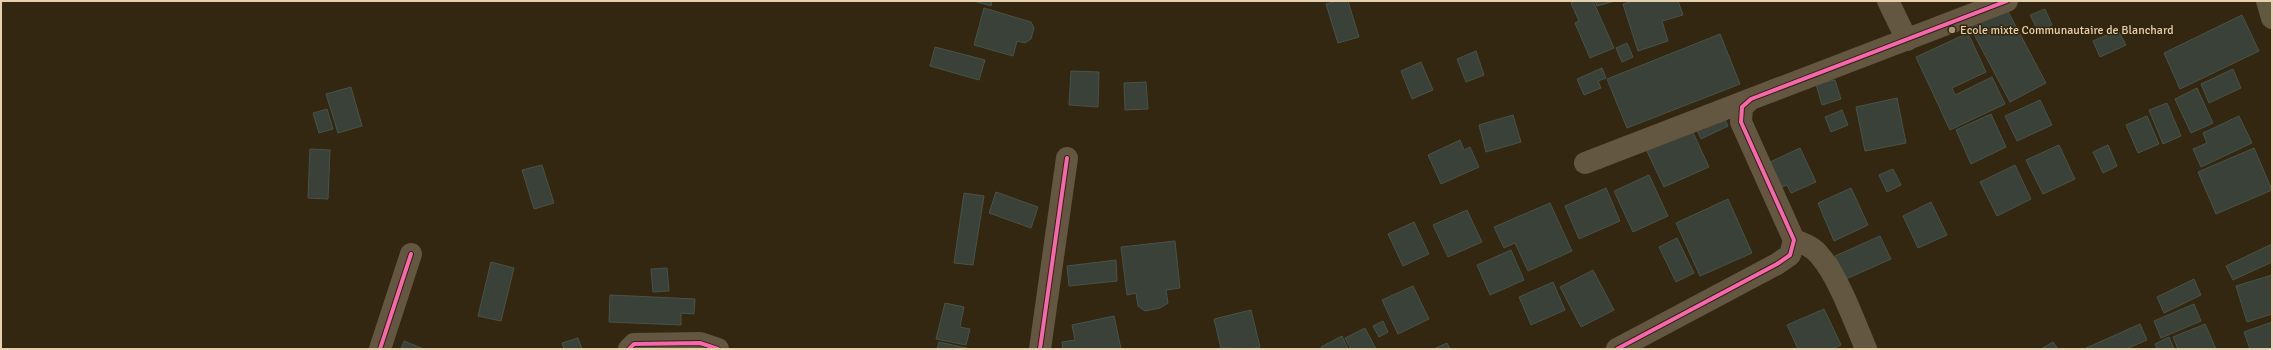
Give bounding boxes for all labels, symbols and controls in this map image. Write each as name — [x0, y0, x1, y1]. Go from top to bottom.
place label: Ecole mixte Communautaire de Blanchard — [1960, 23, 2174, 38]
marker: Ecole mixte Communautaire de Blanchard — [1947, 25, 1957, 35]

